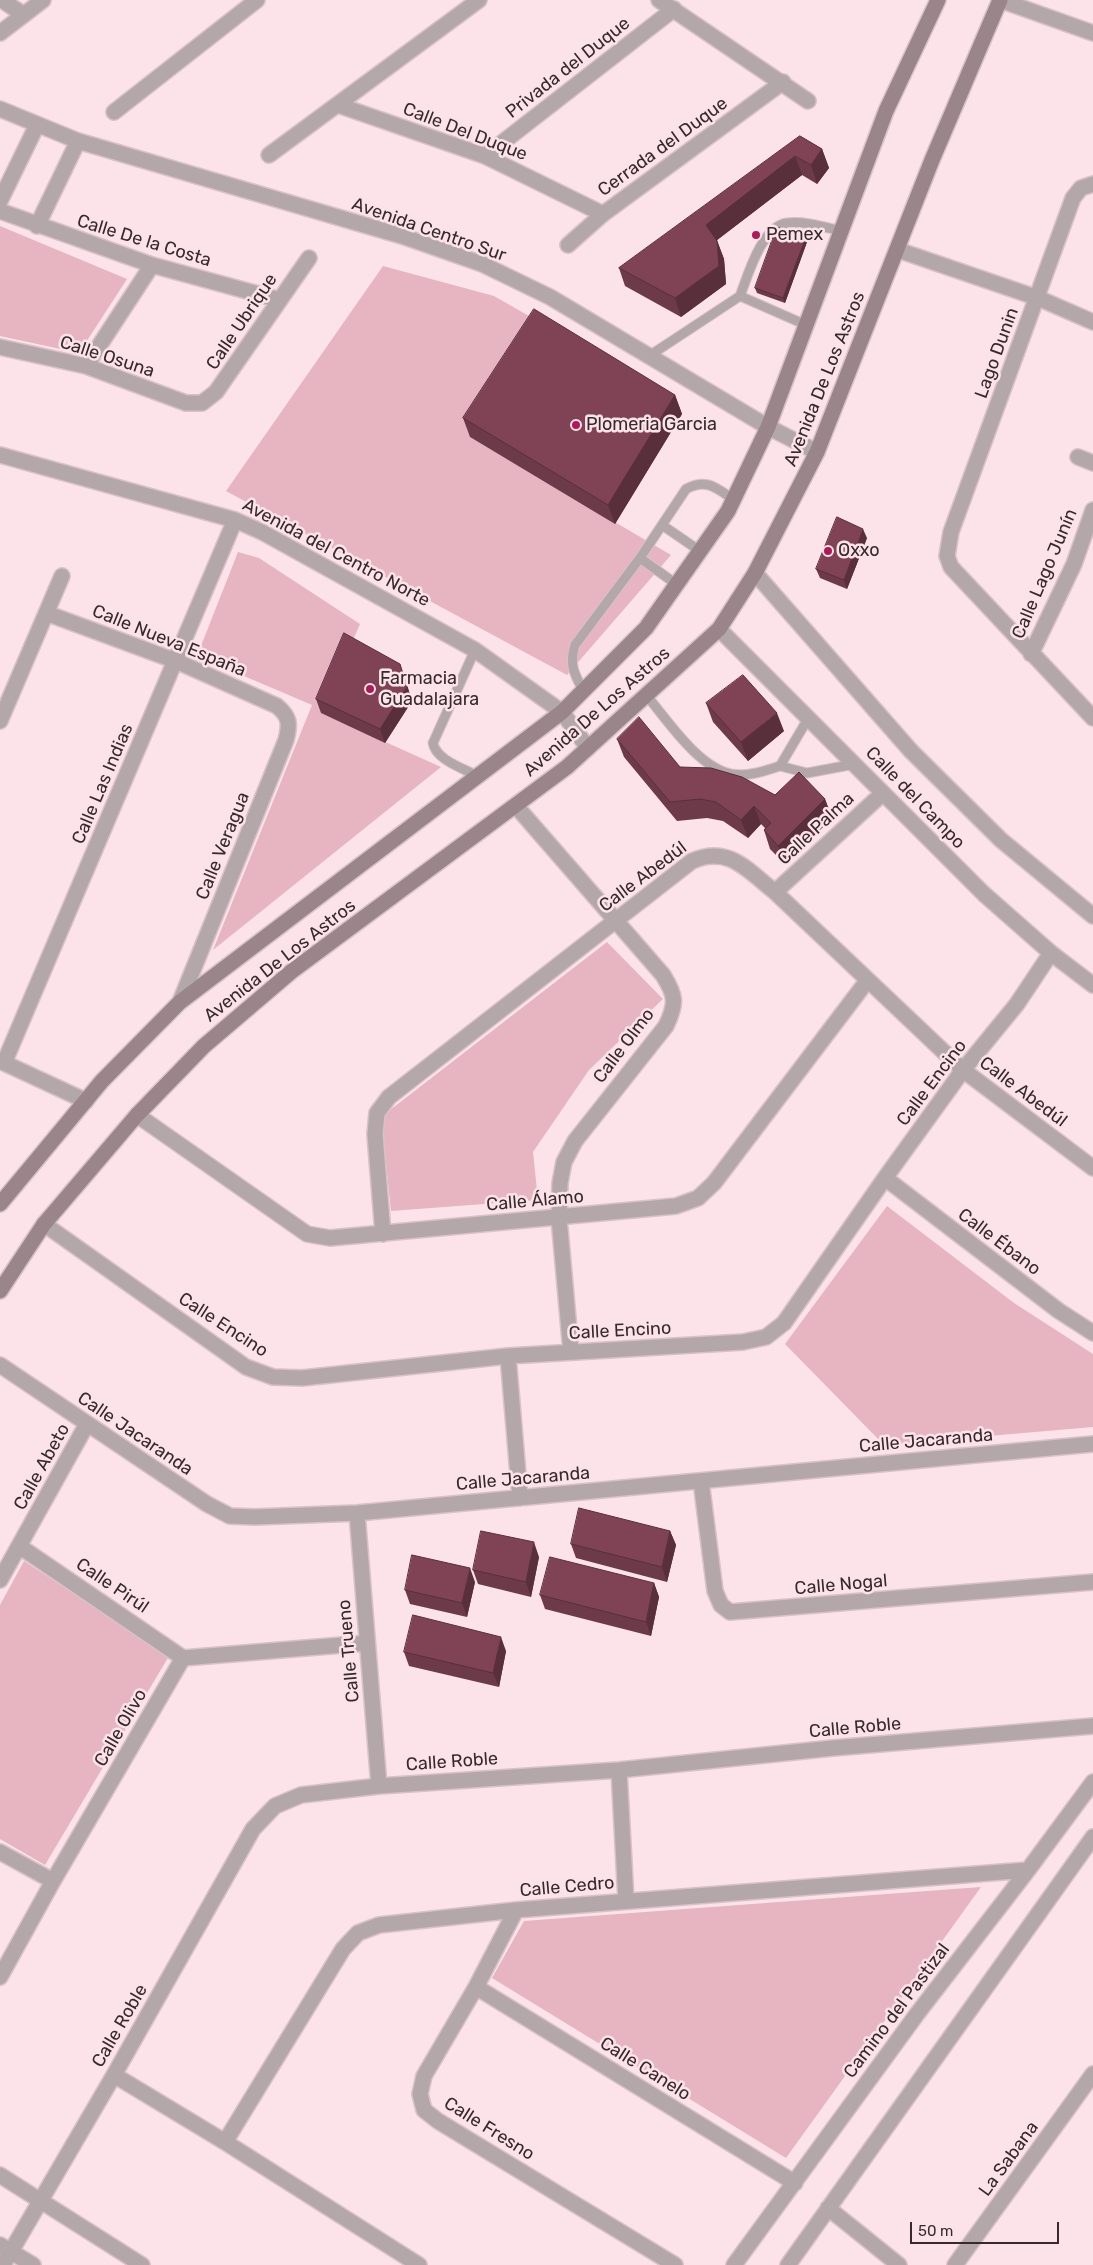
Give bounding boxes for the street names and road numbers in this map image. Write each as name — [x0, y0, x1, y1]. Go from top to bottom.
street label: Privada del Duque — [502, 13, 634, 123]
street label: Cerrada del Duque — [594, 93, 732, 201]
street label: Calle Del Duque — [400, 98, 530, 166]
street label: Avenida Centro Sur — [349, 193, 509, 267]
street label: Calle De la Costa — [74, 210, 214, 272]
street label: Calle Ubrique — [202, 270, 282, 374]
street label: Avenida De Los Astros — [780, 288, 870, 470]
street label: Lago Dunin — [971, 305, 1023, 401]
street label: Calle Osuna — [57, 332, 157, 382]
street label: Avenida del Centro Norte — [239, 494, 433, 612]
street label: Calle Lago Junín — [1008, 506, 1082, 642]
street label: Calle Nueva España — [89, 600, 249, 682]
street label: Avenida De Los Astros — [519, 643, 675, 781]
street label: Calle Las Indias — [68, 720, 138, 848]
street label: Calle del Campo — [861, 742, 969, 854]
street label: Calle Palma — [773, 788, 859, 870]
street label: Calle Veragua — [192, 789, 254, 903]
street label: Calle Abedúl — [595, 837, 691, 917]
street label: Avenida De Los Astros — [200, 895, 360, 1027]
street label: Calle Olmo — [589, 1004, 659, 1088]
street label: Calle Encino — [893, 1036, 971, 1130]
street label: Calle Abedúl — [975, 1052, 1071, 1132]
street label: Calle Álamo — [485, 1186, 585, 1216]
street label: Calle Ébano — [953, 1204, 1045, 1280]
street label: Calle Encino — [174, 1288, 272, 1362]
street label: Calle Encino — [568, 1318, 672, 1344]
street label: Calle Jacaranda — [73, 1387, 197, 1481]
street label: Calle Abeto — [9, 1420, 75, 1514]
street label: Calle Jacaranda — [858, 1424, 994, 1458]
street label: Calle Jacaranda — [455, 1462, 591, 1496]
street label: Calle Pirúl — [72, 1554, 152, 1618]
street label: Calle Nogal — [794, 1570, 888, 1600]
street label: Calle Trueno — [334, 1599, 364, 1703]
street label: Calle Olivo — [90, 1685, 152, 1771]
street label: Calle Roble — [808, 1713, 902, 1743]
street label: Calle Roble — [405, 1748, 499, 1776]
street label: Calle Cedro — [519, 1872, 615, 1902]
street label: Camino del Pastizal — [839, 1939, 955, 2083]
street label: Calle Roble — [88, 1981, 152, 2071]
street label: Calle Canelo — [596, 2033, 694, 2105]
street label: Calle Fresno — [440, 2093, 538, 2165]
street label: La Sabana — [975, 2117, 1043, 2201]

